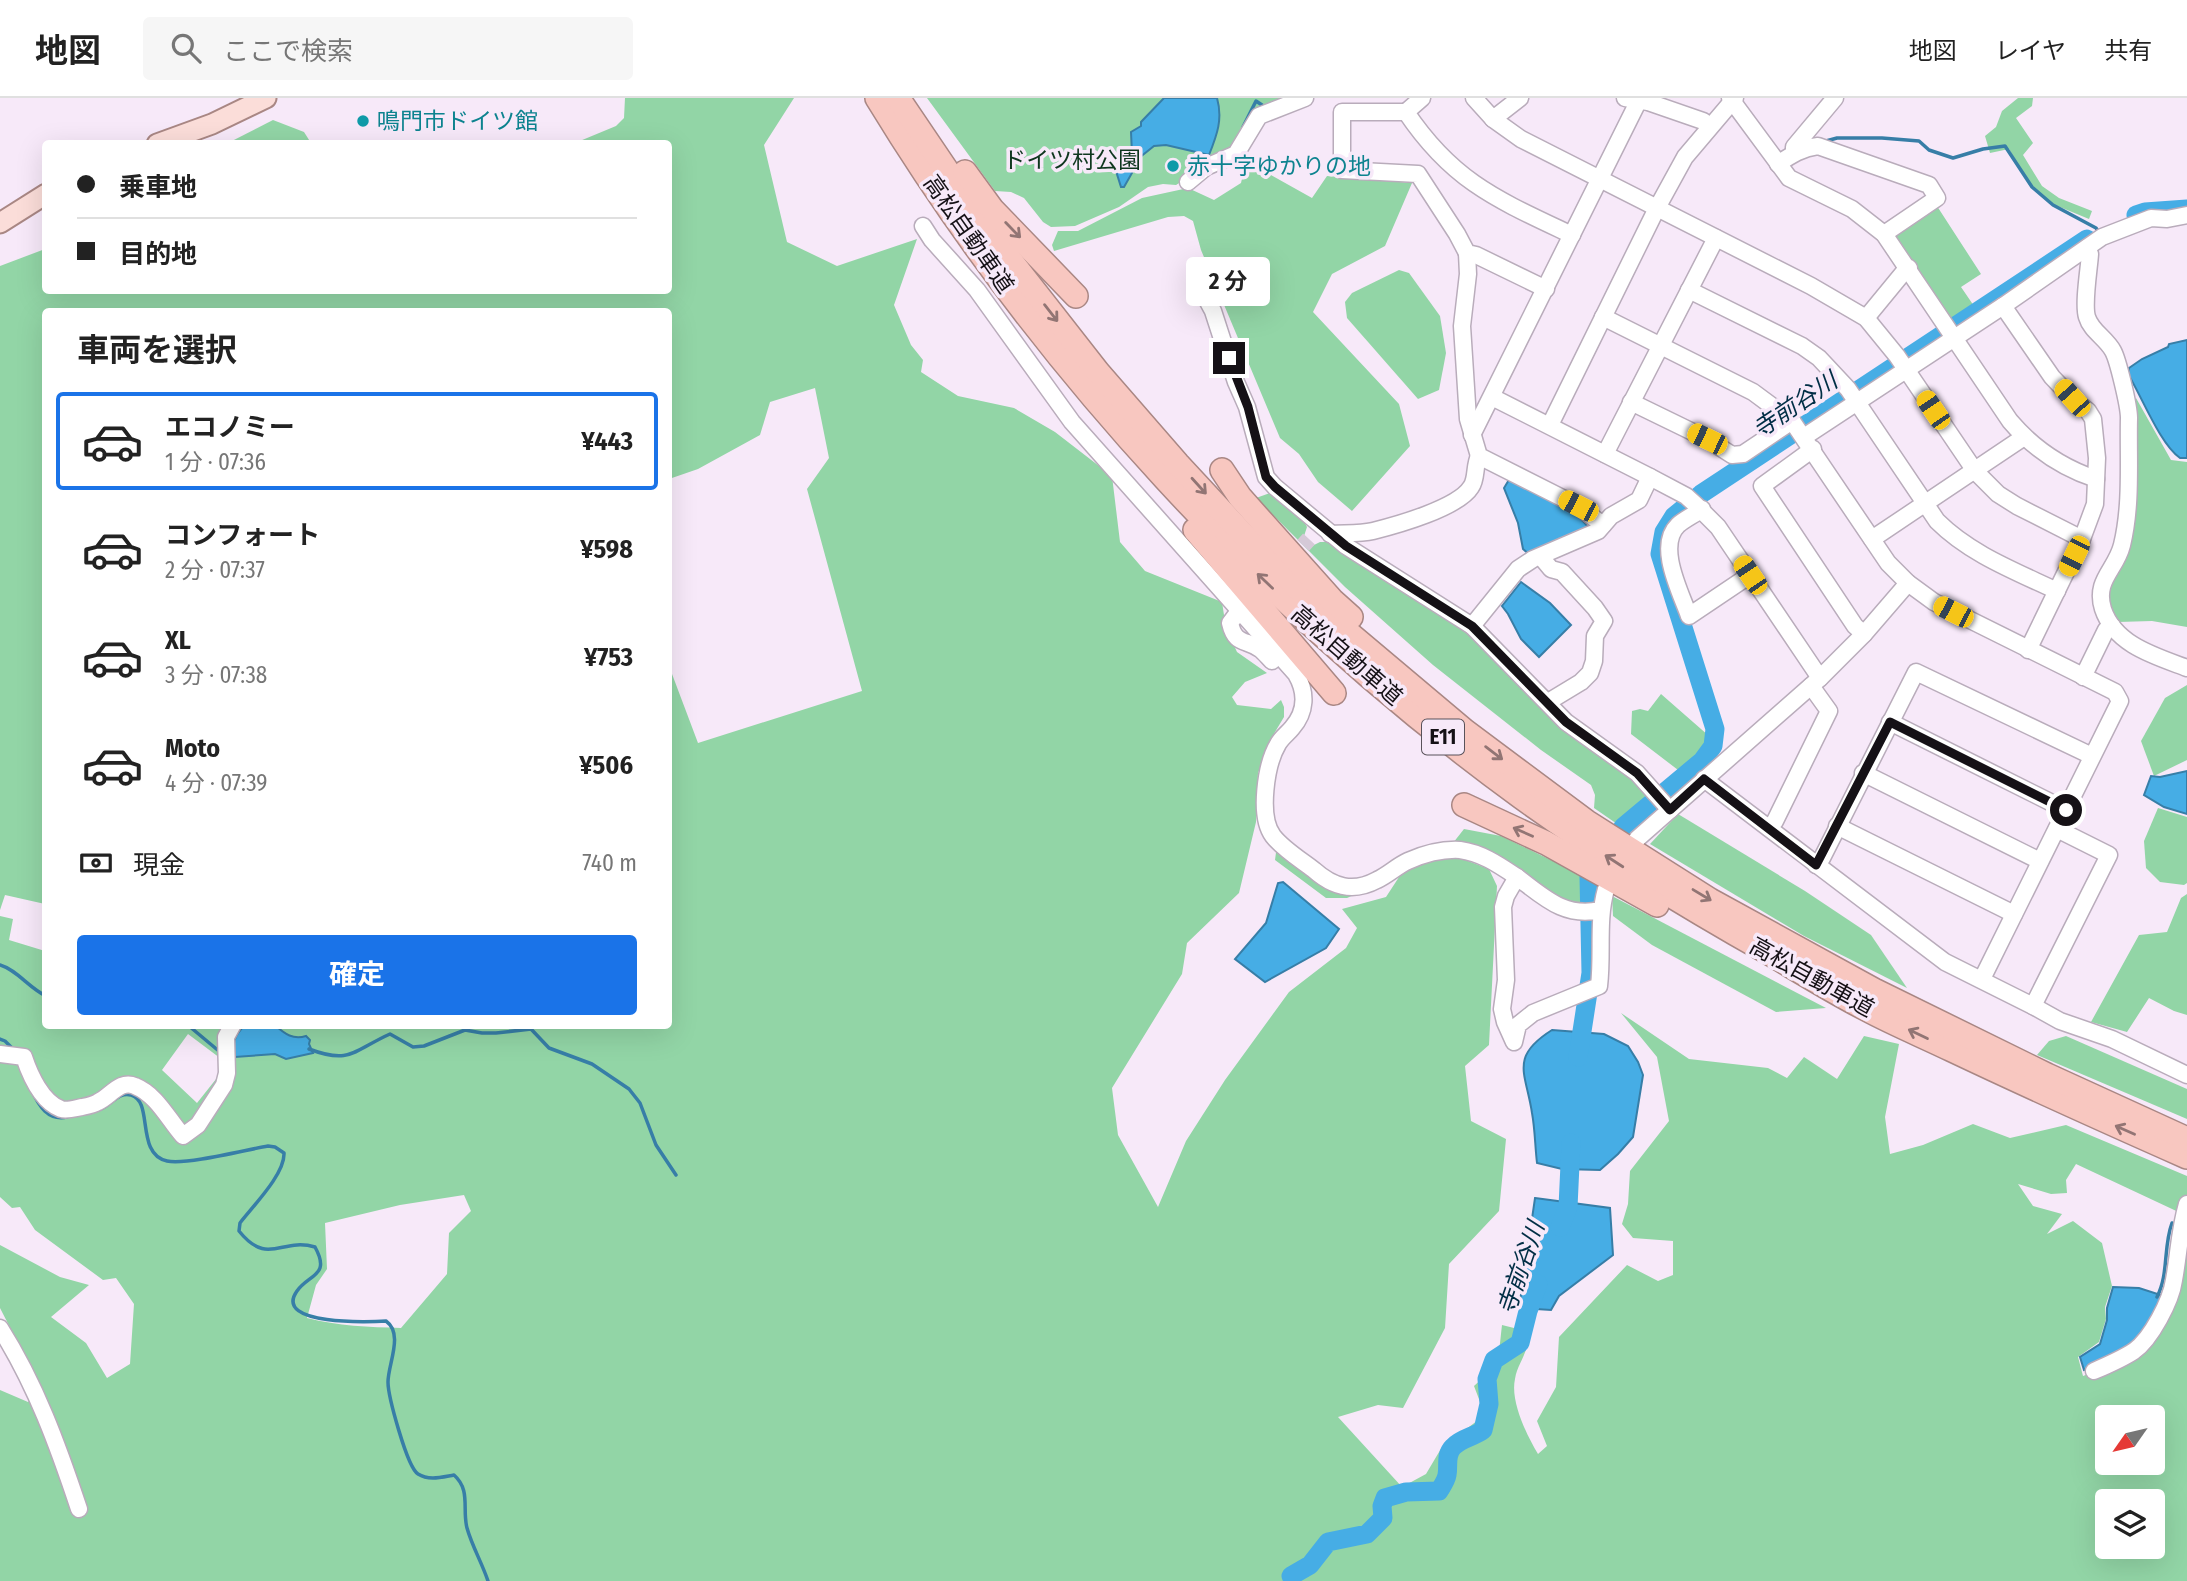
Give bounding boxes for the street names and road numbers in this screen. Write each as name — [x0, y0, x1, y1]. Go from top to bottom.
street label: 高松自動車道 — [918, 169, 1020, 299]
street label: 高松自動車道 — [1286, 599, 1408, 711]
road number: E11 — [1422, 720, 1464, 754]
street label: 高松自動車道 — [1745, 931, 1879, 1023]

